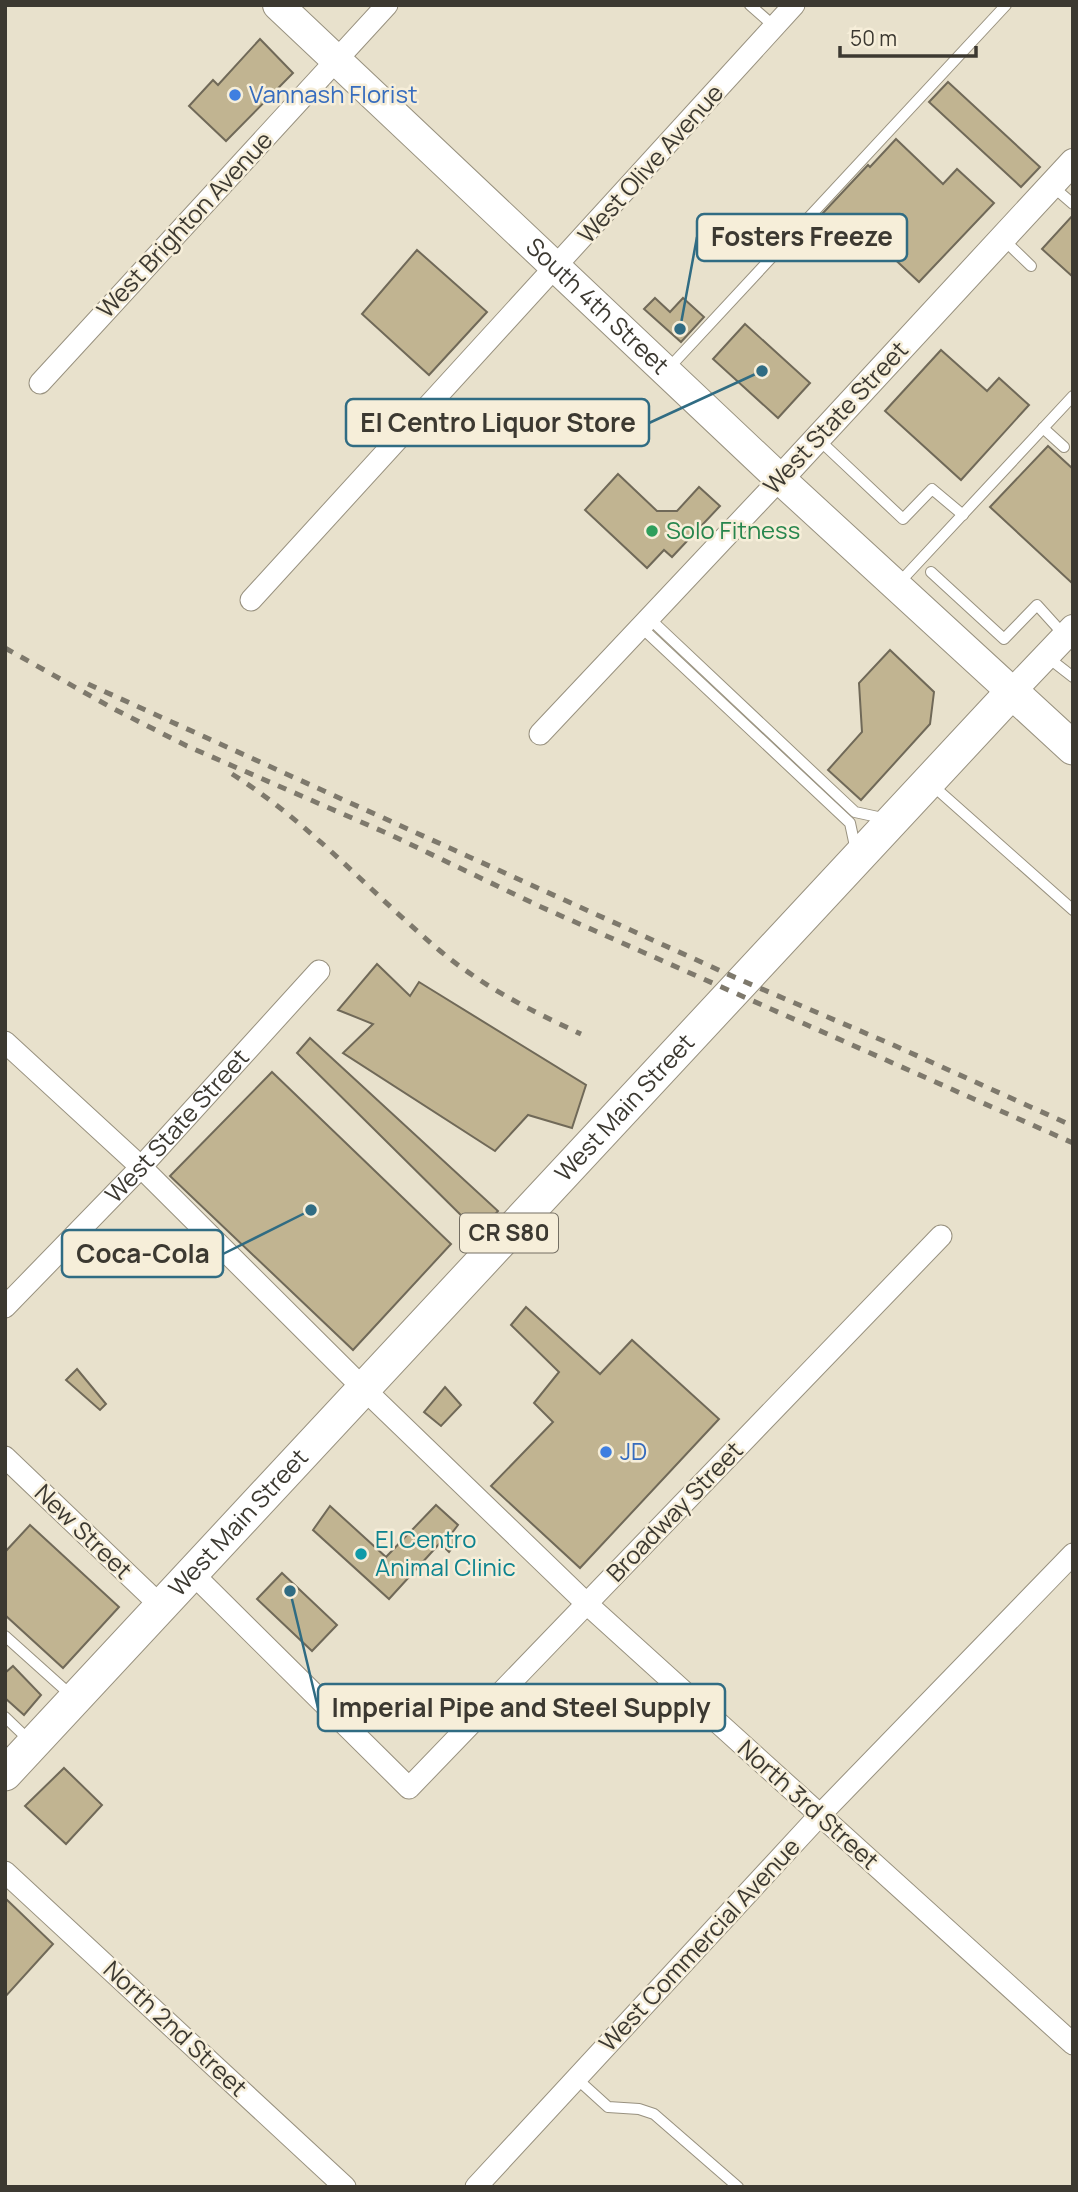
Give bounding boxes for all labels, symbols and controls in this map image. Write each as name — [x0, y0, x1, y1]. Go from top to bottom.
scale bar — [840, 14, 976, 58]
text: 50 m — [850, 24, 897, 52]
street label: West Olive Avenue — [570, 76, 730, 250]
place label: Vannash Florist — [249, 77, 418, 110]
marker: Vannash Florist — [227, 87, 243, 103]
street label: West Brighton Avenue — [89, 123, 279, 324]
callout: Fosters Freeze — [697, 214, 907, 261]
text: Fosters Freeze — [711, 218, 893, 254]
street label: South 4th Street — [520, 230, 677, 381]
street label: West State Street — [755, 333, 915, 501]
callout: El Centro Liquor Store — [346, 399, 649, 446]
text: El Centro Liquor Store — [360, 404, 636, 440]
place label: Solo Fitness — [666, 513, 800, 546]
marker: Solo Fitness — [644, 523, 660, 539]
street label: West Main Street — [547, 1026, 701, 1188]
street label: West State Street — [97, 1041, 256, 1209]
road number: CR S80 — [460, 1214, 558, 1252]
callout: Coca-Cola — [62, 1230, 223, 1277]
text: Coca-Cola — [76, 1235, 210, 1271]
street label: Broadway Street — [598, 1434, 749, 1588]
place label: JD — [620, 1434, 647, 1467]
street label: West Main Street — [160, 1441, 315, 1603]
marker: JD — [598, 1444, 614, 1460]
street label: New Street — [28, 1476, 140, 1586]
place label: El Centro Animal Clinic — [375, 1522, 516, 1583]
marker: El Centro Animal Clinic — [353, 1546, 369, 1562]
callout: Imperial Pipe and Steel Supply — [318, 1684, 725, 1731]
text: Imperial Pipe and Steel Supply — [331, 1689, 711, 1725]
street label: North 3rd Street — [731, 1732, 887, 1876]
street label: West Commercial Avenue — [591, 1830, 807, 2058]
street label: North 2nd Street — [97, 1953, 255, 2103]

